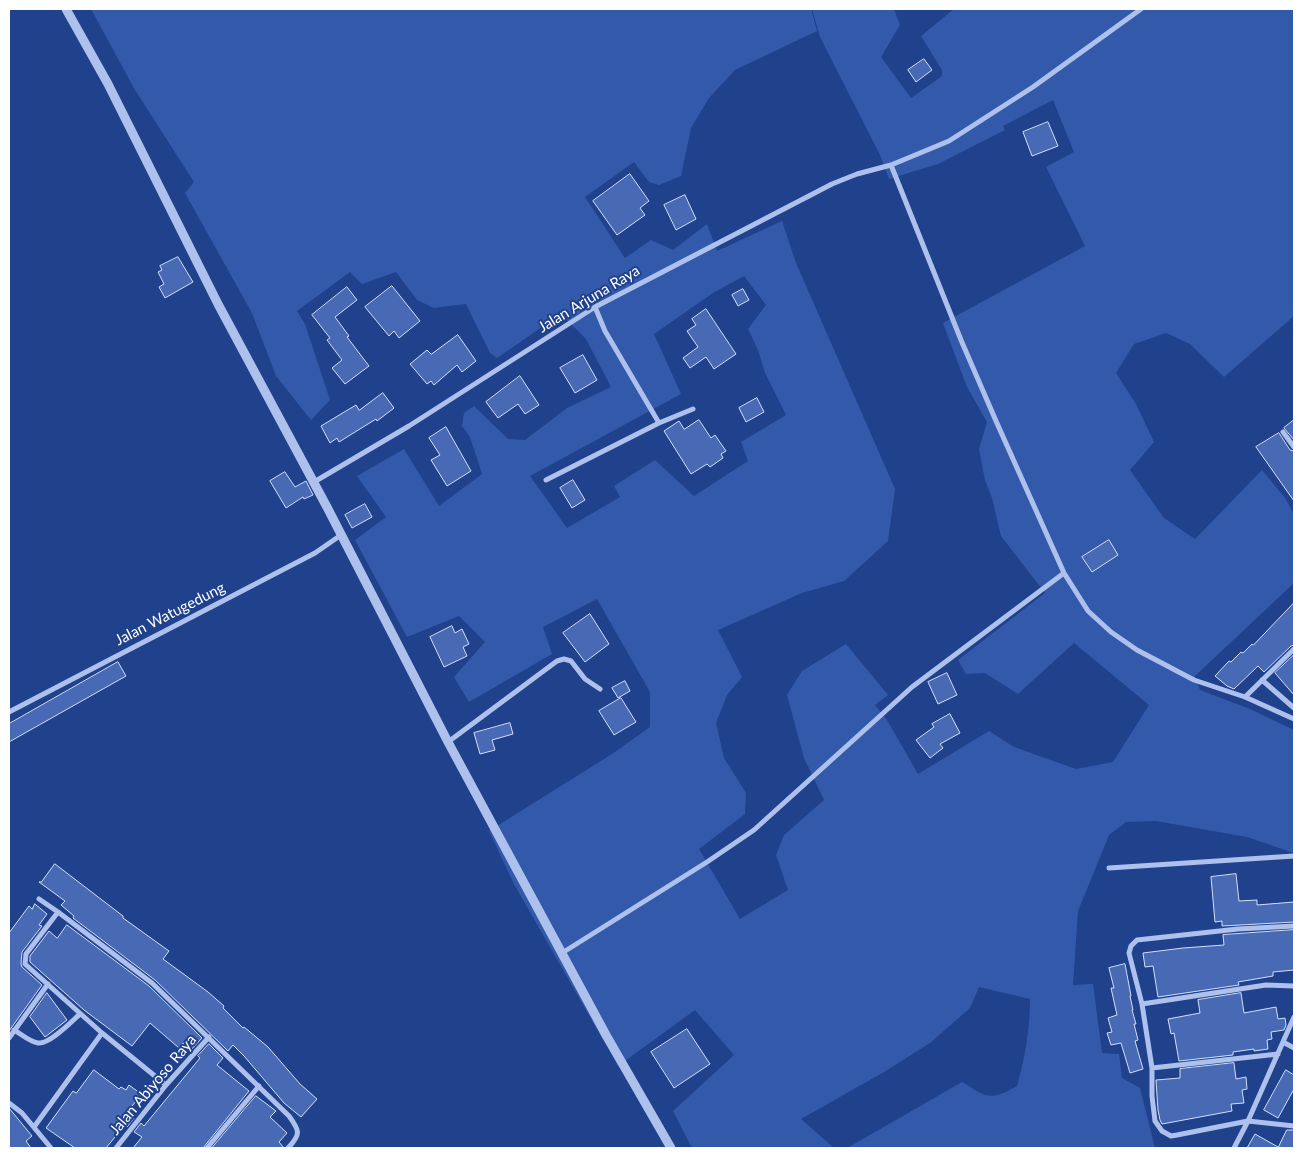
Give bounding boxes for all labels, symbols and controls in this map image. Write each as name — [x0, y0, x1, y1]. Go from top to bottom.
street label: Jalan Arjuna Raya — [535, 262, 643, 336]
street label: Jalan Watugedung — [112, 579, 228, 649]
street label: Jalan Abiyoso Raya — [106, 1031, 200, 1139]

